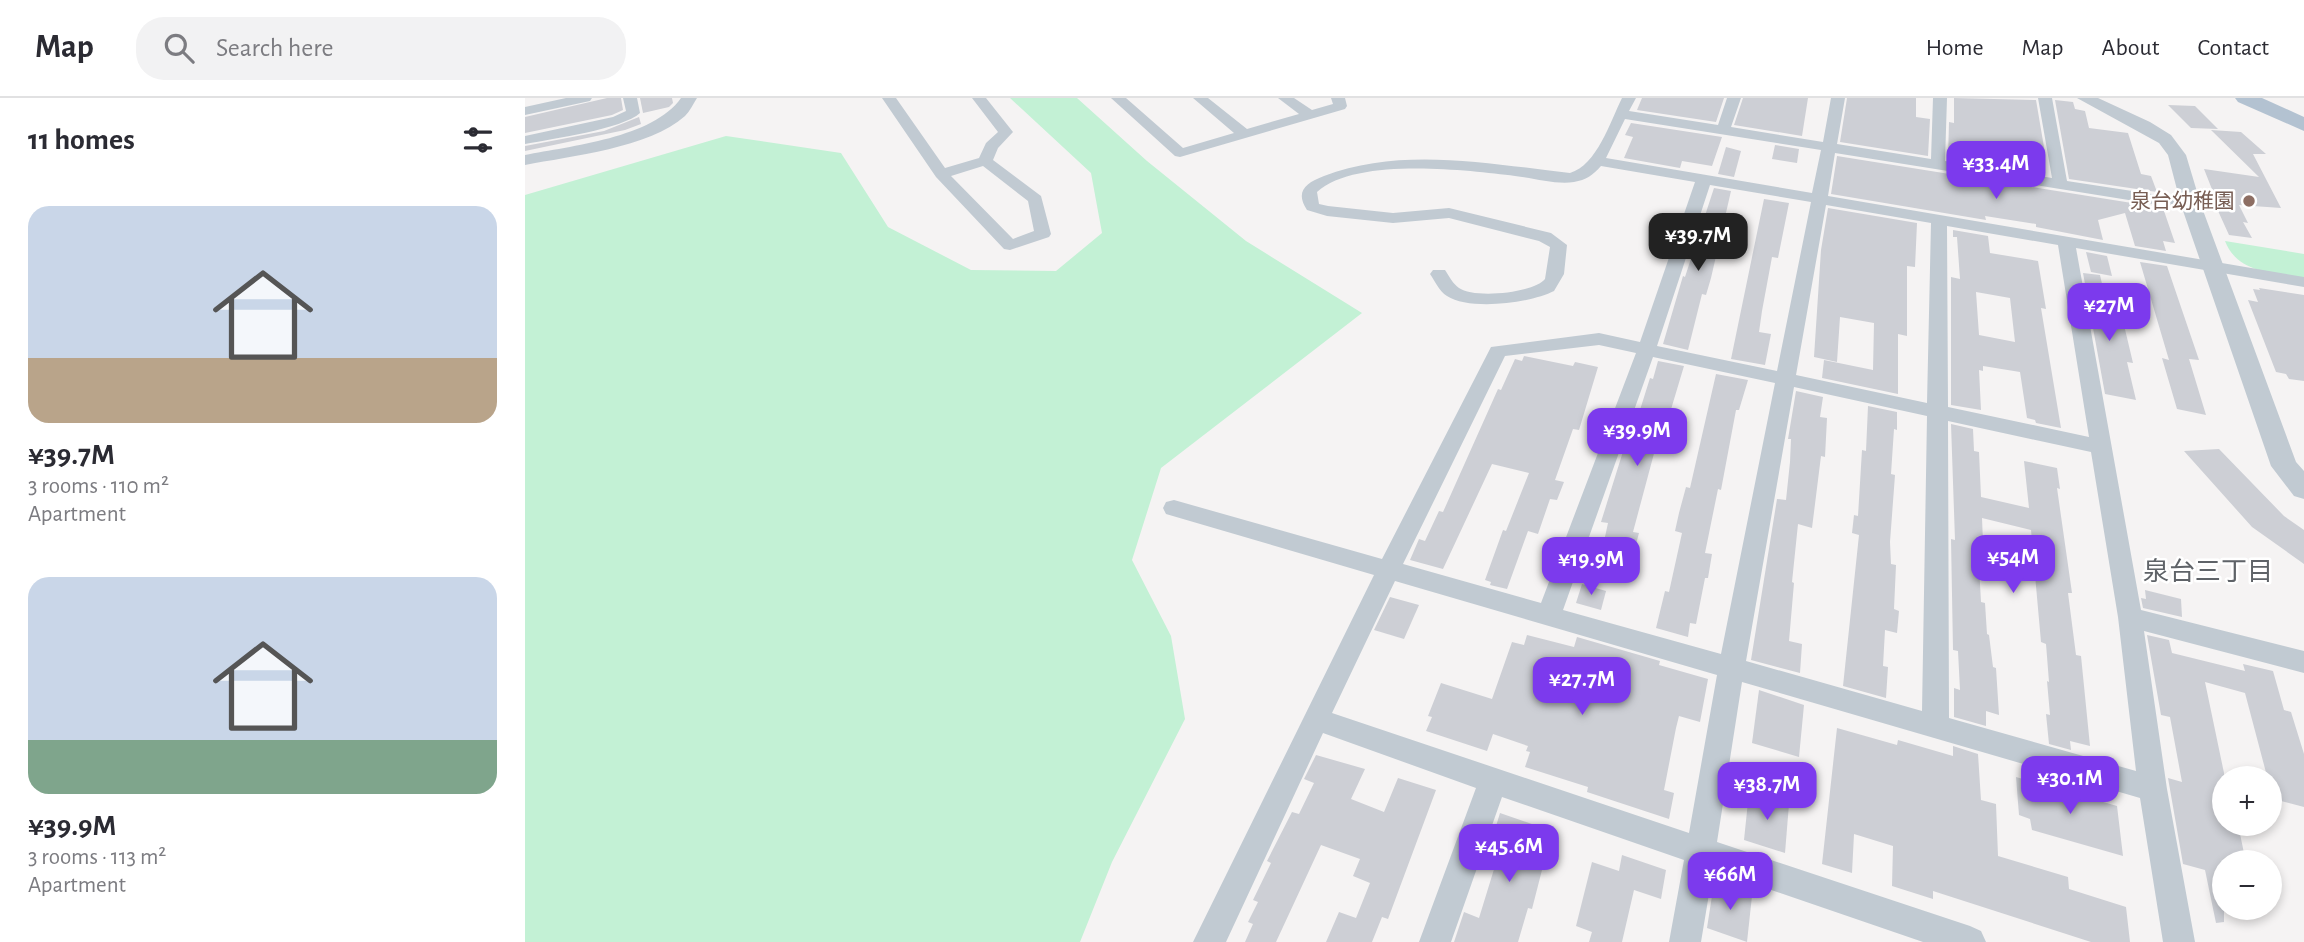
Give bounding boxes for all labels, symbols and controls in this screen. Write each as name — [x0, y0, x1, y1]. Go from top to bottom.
search box — [136, 17, 626, 80]
icon: search — [160, 29, 198, 67]
text: Map — [35, 31, 94, 64]
text: Search here — [216, 35, 334, 61]
text: Home — [1926, 36, 1984, 60]
text: Map — [2022, 36, 2064, 60]
text: About — [2102, 36, 2159, 60]
text: Contact — [2197, 36, 2269, 60]
icon: filters — [459, 121, 497, 159]
text: 11 homes — [28, 125, 135, 155]
pin: ¥33.4M — [1939, 141, 2053, 201]
text: ¥33.4M — [1962, 152, 2030, 175]
place label: 泉台幼稚園 — [2130, 190, 2235, 212]
marker: 泉台幼稚園 — [2241, 193, 2257, 209]
pin: ¥39.7M — [1641, 214, 1755, 273]
text: ¥39.7M — [1665, 224, 1731, 247]
icon: home — [200, 252, 326, 378]
pin: ¥27M — [2068, 284, 2150, 343]
text: ¥27M — [2083, 294, 2135, 317]
pin: ¥39.9M — [1580, 408, 1694, 468]
text: ¥39.9M — [1603, 419, 1671, 442]
text: ¥39.7M — [28, 440, 115, 470]
text: 3 rooms · 110 m² — [28, 475, 169, 498]
text: Apartment — [28, 503, 126, 526]
pin: ¥54M — [1972, 536, 2054, 595]
pin: ¥19.9M — [1534, 538, 1648, 597]
text: ¥54M — [1987, 546, 2039, 569]
text: ¥19.9M — [1558, 548, 1624, 571]
district label: 泉台三丁目 — [2143, 558, 2273, 585]
icon: home — [200, 623, 326, 749]
pin: ¥27.7M — [1525, 658, 1639, 717]
text: ¥27.7M — [1549, 668, 1615, 691]
pin: ¥30.1M — [2013, 756, 2127, 816]
pin: ¥38.7M — [1710, 762, 1824, 822]
map controls — [2212, 766, 2282, 920]
button: + — [2212, 766, 2282, 836]
text: ¥30.1M — [2037, 767, 2103, 790]
text: ¥38.7M — [1734, 773, 1800, 796]
text: ¥39.9M — [28, 811, 116, 841]
pin: ¥45.6M — [1452, 824, 1566, 884]
text: ¥45.6M — [1475, 835, 1543, 858]
text: 3 rooms · 113 m² — [28, 846, 166, 869]
button: − — [2212, 850, 2282, 920]
pin: ¥66M — [1689, 852, 1771, 912]
text: ¥66M — [1704, 863, 1756, 886]
text: Apartment — [28, 874, 126, 897]

